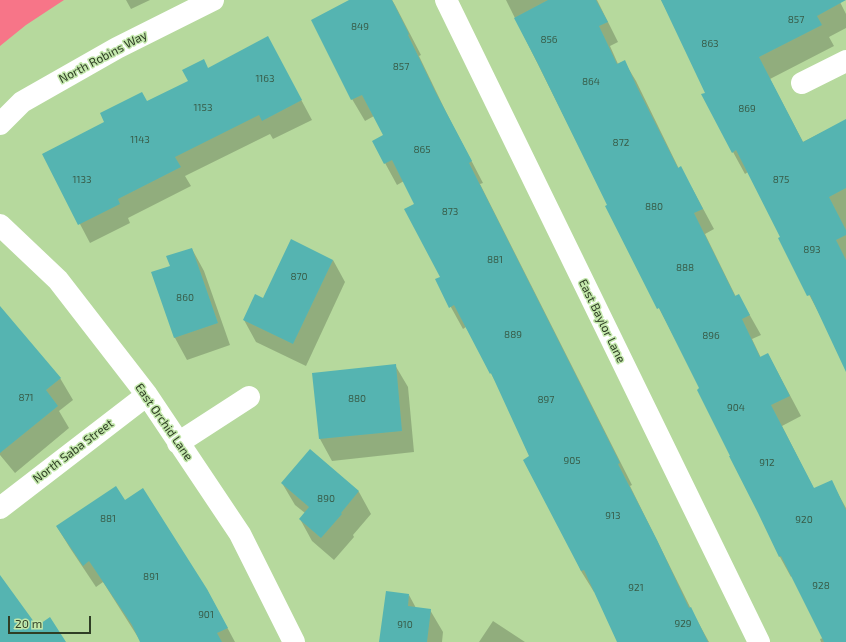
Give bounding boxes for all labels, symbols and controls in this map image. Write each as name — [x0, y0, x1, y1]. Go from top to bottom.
house number: 857 — [788, 14, 804, 26]
house number: 849 — [351, 21, 369, 33]
street label: North Robins Way — [56, 28, 150, 86]
house number: 856 — [540, 34, 558, 46]
house number: 863 — [701, 38, 719, 50]
house number: 857 — [393, 61, 409, 73]
house number: 1163 — [255, 73, 275, 85]
house number: 864 — [582, 76, 600, 88]
house number: 1153 — [194, 102, 212, 114]
house number: 869 — [738, 103, 756, 115]
house number: 1143 — [130, 134, 150, 146]
house number: 872 — [613, 137, 629, 149]
house number: 865 — [413, 144, 431, 156]
house number: 1133 — [72, 174, 92, 186]
house number: 875 — [773, 174, 789, 186]
house number: 880 — [645, 201, 663, 213]
house number: 873 — [442, 206, 458, 218]
house number: 893 — [803, 244, 821, 256]
house number: 881 — [487, 254, 503, 266]
house number: 888 — [676, 262, 694, 274]
house number: 870 — [290, 271, 308, 283]
street label: East Baylor Lane — [576, 277, 628, 365]
house number: 860 — [176, 292, 194, 304]
house number: 889 — [504, 329, 522, 341]
house number: 896 — [702, 330, 720, 342]
street label: East Orchid Lane — [132, 381, 196, 463]
house number: 871 — [18, 392, 34, 404]
house number: 880 — [348, 393, 366, 405]
house number: 897 — [538, 394, 554, 406]
house number: 904 — [727, 402, 745, 414]
street label: North Saba Street — [30, 416, 116, 486]
house number: 905 — [563, 455, 581, 467]
house number: 912 — [759, 457, 775, 469]
house number: 890 — [317, 493, 335, 505]
house number: 913 — [605, 510, 621, 522]
house number: 881 — [100, 513, 116, 525]
house number: 920 — [795, 514, 813, 526]
house number: 891 — [143, 571, 159, 583]
house number: 928 — [812, 580, 830, 592]
house number: 921 — [628, 582, 644, 594]
scale bar — [10, 608, 93, 634]
house number: 901 — [198, 609, 214, 621]
text: 20 m — [15, 616, 42, 630]
house number: 929 — [674, 618, 692, 630]
house number: 910 — [397, 619, 413, 631]

